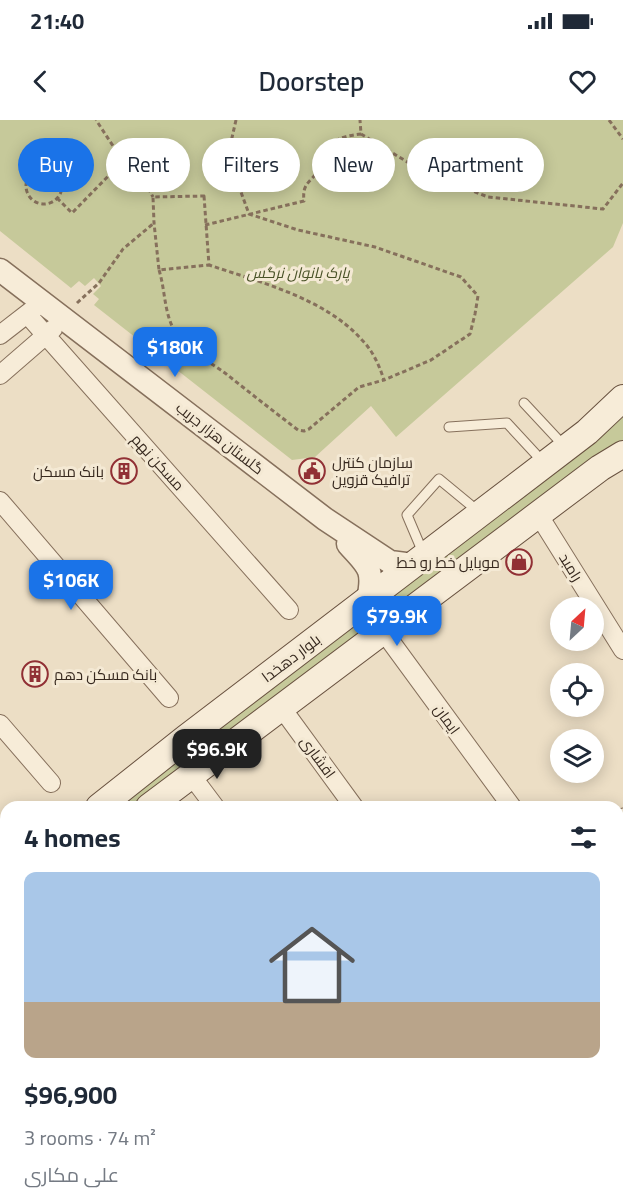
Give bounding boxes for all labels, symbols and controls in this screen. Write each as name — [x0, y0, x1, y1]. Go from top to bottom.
text: 21:40 — [30, 0, 84, 42]
text: Doorstep — [259, 56, 364, 106]
icon: back — [24, 65, 57, 98]
icon: heart — [566, 65, 599, 98]
chip: Buy — [18, 138, 94, 192]
chip: Rent — [106, 138, 190, 192]
chip: Filters — [202, 138, 300, 192]
chip: New — [312, 138, 395, 192]
chip: Apartment — [407, 138, 544, 192]
park label: پارک بانوان نرگس — [246, 258, 351, 287]
pin: $180K — [133, 327, 217, 378]
text: $180K — [147, 328, 203, 365]
street label: گلستان هزار جریب — [169, 394, 271, 482]
street label: مسکن نهم — [124, 426, 192, 498]
place label: سازمان کنترل ترافیک قزوین — [332, 448, 413, 494]
building icon: بانک مسکن — [109, 456, 139, 486]
public building icon: سازمان کنترل ترافیک قزوین — [297, 456, 327, 486]
place label: بانک مسکن — [33, 457, 104, 486]
shop icon: موبایل خط رو خط — [504, 547, 534, 577]
street label: رامبد — [551, 547, 591, 587]
place label: موبایل خط رو خط — [396, 548, 500, 577]
pin: $106K — [29, 560, 113, 611]
text: $106K — [43, 561, 99, 598]
pin: $79.9K — [348, 596, 446, 647]
text: $79.9K — [366, 597, 428, 634]
north arrow — [550, 597, 604, 651]
map controls — [550, 597, 604, 783]
street label: بلوار دهخدا — [255, 626, 327, 690]
building icon: بانک مسکن دهم — [20, 659, 50, 689]
place label: بانک مسکن دهم — [54, 660, 157, 689]
button: locate — [550, 663, 604, 717]
street label: ایمان — [426, 697, 468, 741]
pin: $96.9K — [168, 729, 266, 780]
street label: افشاری — [292, 729, 344, 785]
button: layers — [550, 729, 604, 783]
text: $96.9K — [186, 730, 248, 767]
text: 4 homes — [24, 813, 121, 862]
icon: filters — [567, 821, 600, 854]
icon: home — [258, 911, 366, 1019]
text: $96,900 — [24, 1070, 117, 1119]
text: 3 rooms · 74 m² — [24, 1119, 156, 1156]
text: علی مکاری — [24, 1156, 119, 1193]

